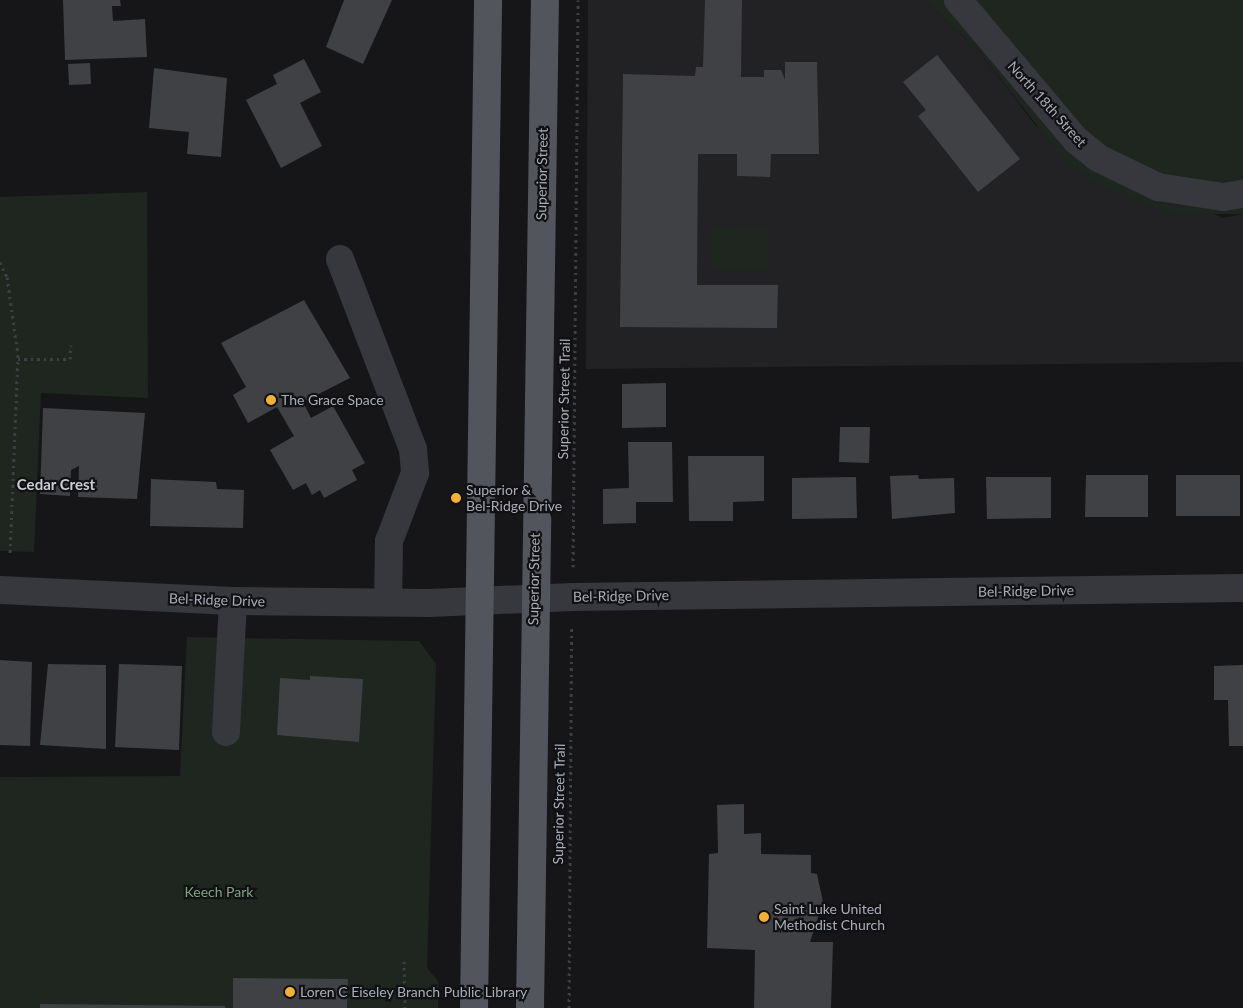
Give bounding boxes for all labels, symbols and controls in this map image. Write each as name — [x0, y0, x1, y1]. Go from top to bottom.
street label: North 18th Street — [1004, 58, 1090, 150]
street label: Superior Street — [533, 128, 551, 220]
street label: Superior Street Trail — [555, 338, 573, 460]
place label: The Grace Space — [281, 392, 384, 408]
marker: The Grace Space — [265, 394, 277, 406]
district label: Cedar Crest — [17, 476, 95, 494]
place label: Superior & Bel‐Ridge Drive — [466, 482, 562, 514]
marker: Superior & Bel‐Ridge Drive — [450, 492, 462, 504]
street label: Superior Street — [525, 533, 543, 625]
street label: Bel-Ridge Drive — [978, 582, 1074, 600]
street label: Bel-Ridge Drive — [573, 587, 669, 605]
street label: Bel-Ridge Drive — [169, 590, 265, 610]
street label: Superior Street Trail — [550, 743, 568, 865]
park label: Keech Park — [185, 884, 253, 900]
place label: Saint Luke United Methodist Church — [774, 901, 885, 934]
marker: Saint Luke United Methodist Church — [758, 911, 770, 923]
place label: Loren C Eiseley Branch Public Library — [300, 984, 528, 1000]
marker: Loren C Eiseley Branch Public Library — [284, 986, 296, 998]

